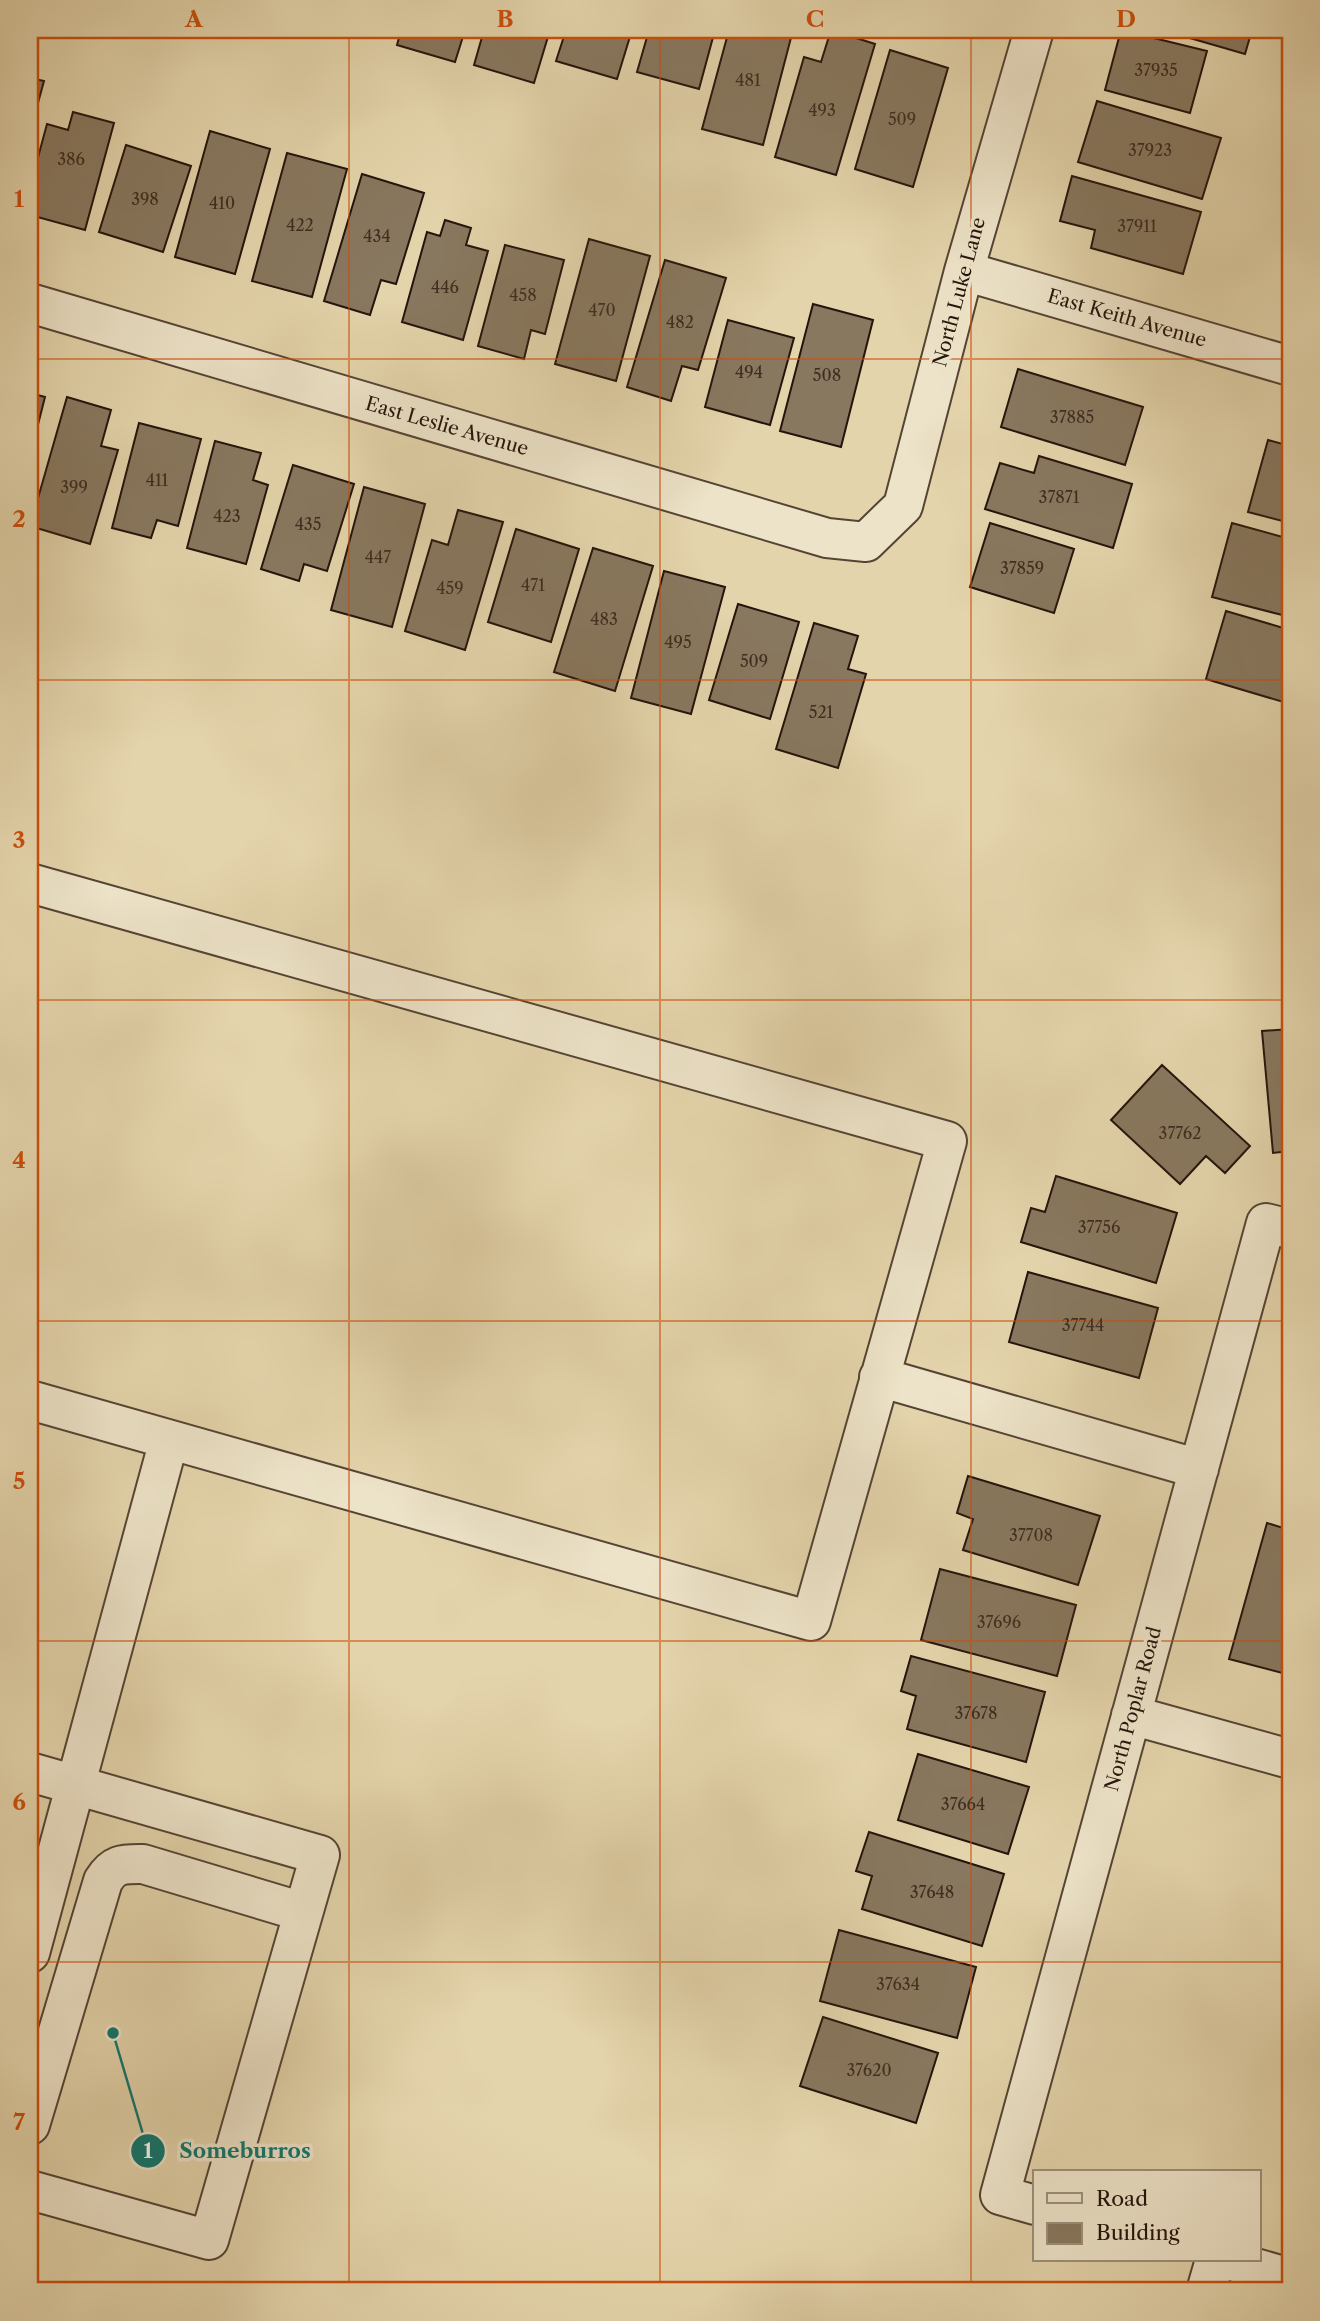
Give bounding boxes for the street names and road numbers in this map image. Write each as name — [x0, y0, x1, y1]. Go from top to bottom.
street label: North Luke Lane — [928, 215, 990, 369]
street label: East Keith Avenue — [1045, 284, 1209, 352]
street label: East Leslie Avenue — [363, 392, 531, 460]
street label: North Poplar Road — [1100, 1624, 1166, 1794]

